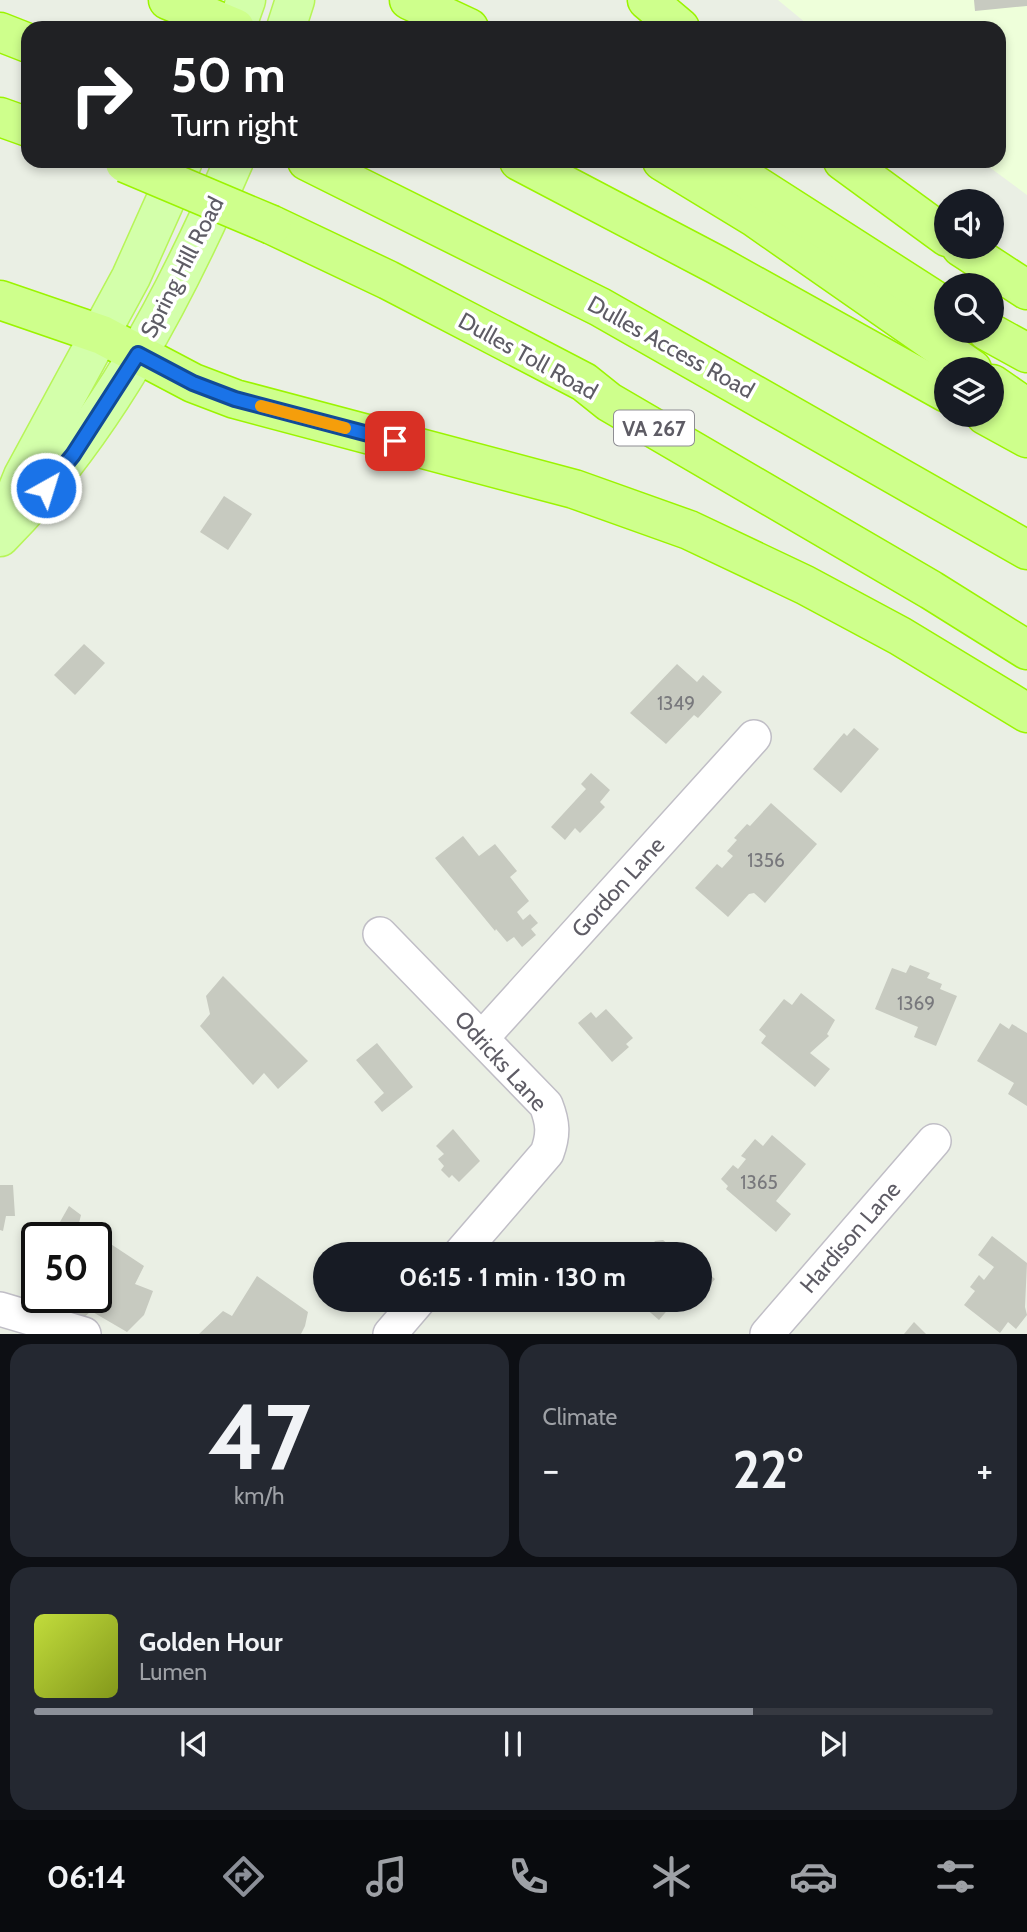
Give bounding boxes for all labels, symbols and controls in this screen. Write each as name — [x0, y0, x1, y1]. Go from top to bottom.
text: 50 m — [171, 45, 286, 104]
icon: right — [56, 49, 147, 140]
text: Turn right — [171, 105, 298, 144]
map controls — [934, 189, 1004, 427]
button: sound — [934, 189, 1004, 259]
street label: Spring Hill Road — [134, 192, 230, 342]
button: search — [934, 273, 1004, 343]
street label: Dulles Access Road — [583, 290, 759, 404]
street label: Dulles Toll Road — [453, 306, 603, 406]
button: layers — [934, 357, 1004, 427]
road number: VA 267 — [614, 410, 694, 446]
pin — [365, 411, 425, 471]
icon: arrive — [376, 422, 414, 460]
position arrow — [9, 451, 83, 525]
house number: 1349 — [657, 692, 695, 715]
street label: Gordon Lane — [566, 831, 671, 943]
house number: 1356 — [747, 849, 785, 872]
house number: 1369 — [897, 992, 935, 1015]
street label: Odricks Lane — [449, 1005, 553, 1117]
house number: 1365 — [740, 1171, 778, 1194]
street label: Hardison Lane — [794, 1175, 906, 1299]
speed limit sign: 50 — [21, 1222, 112, 1313]
text: 06:15 · 1 min · 130 m — [399, 1261, 626, 1293]
text: 47 — [208, 1381, 311, 1492]
text: Climate — [543, 1403, 617, 1431]
text: 22° — [733, 1438, 803, 1501]
text: − — [543, 1446, 559, 1493]
text: + — [976, 1446, 993, 1493]
text: km/h — [234, 1482, 284, 1510]
text: Golden Hour — [139, 1626, 282, 1658]
text: Lumen — [139, 1658, 207, 1686]
icon: previous — [175, 1725, 213, 1763]
icon: pause — [494, 1725, 532, 1763]
icon: next — [814, 1725, 852, 1763]
icon: directions — [219, 1852, 268, 1901]
icon: music — [362, 1852, 411, 1901]
icon: phone — [504, 1852, 553, 1901]
icon: climate — [647, 1852, 696, 1901]
icon: car — [789, 1852, 838, 1901]
icon: filters — [931, 1852, 980, 1901]
text: 06:14 — [47, 1857, 126, 1896]

